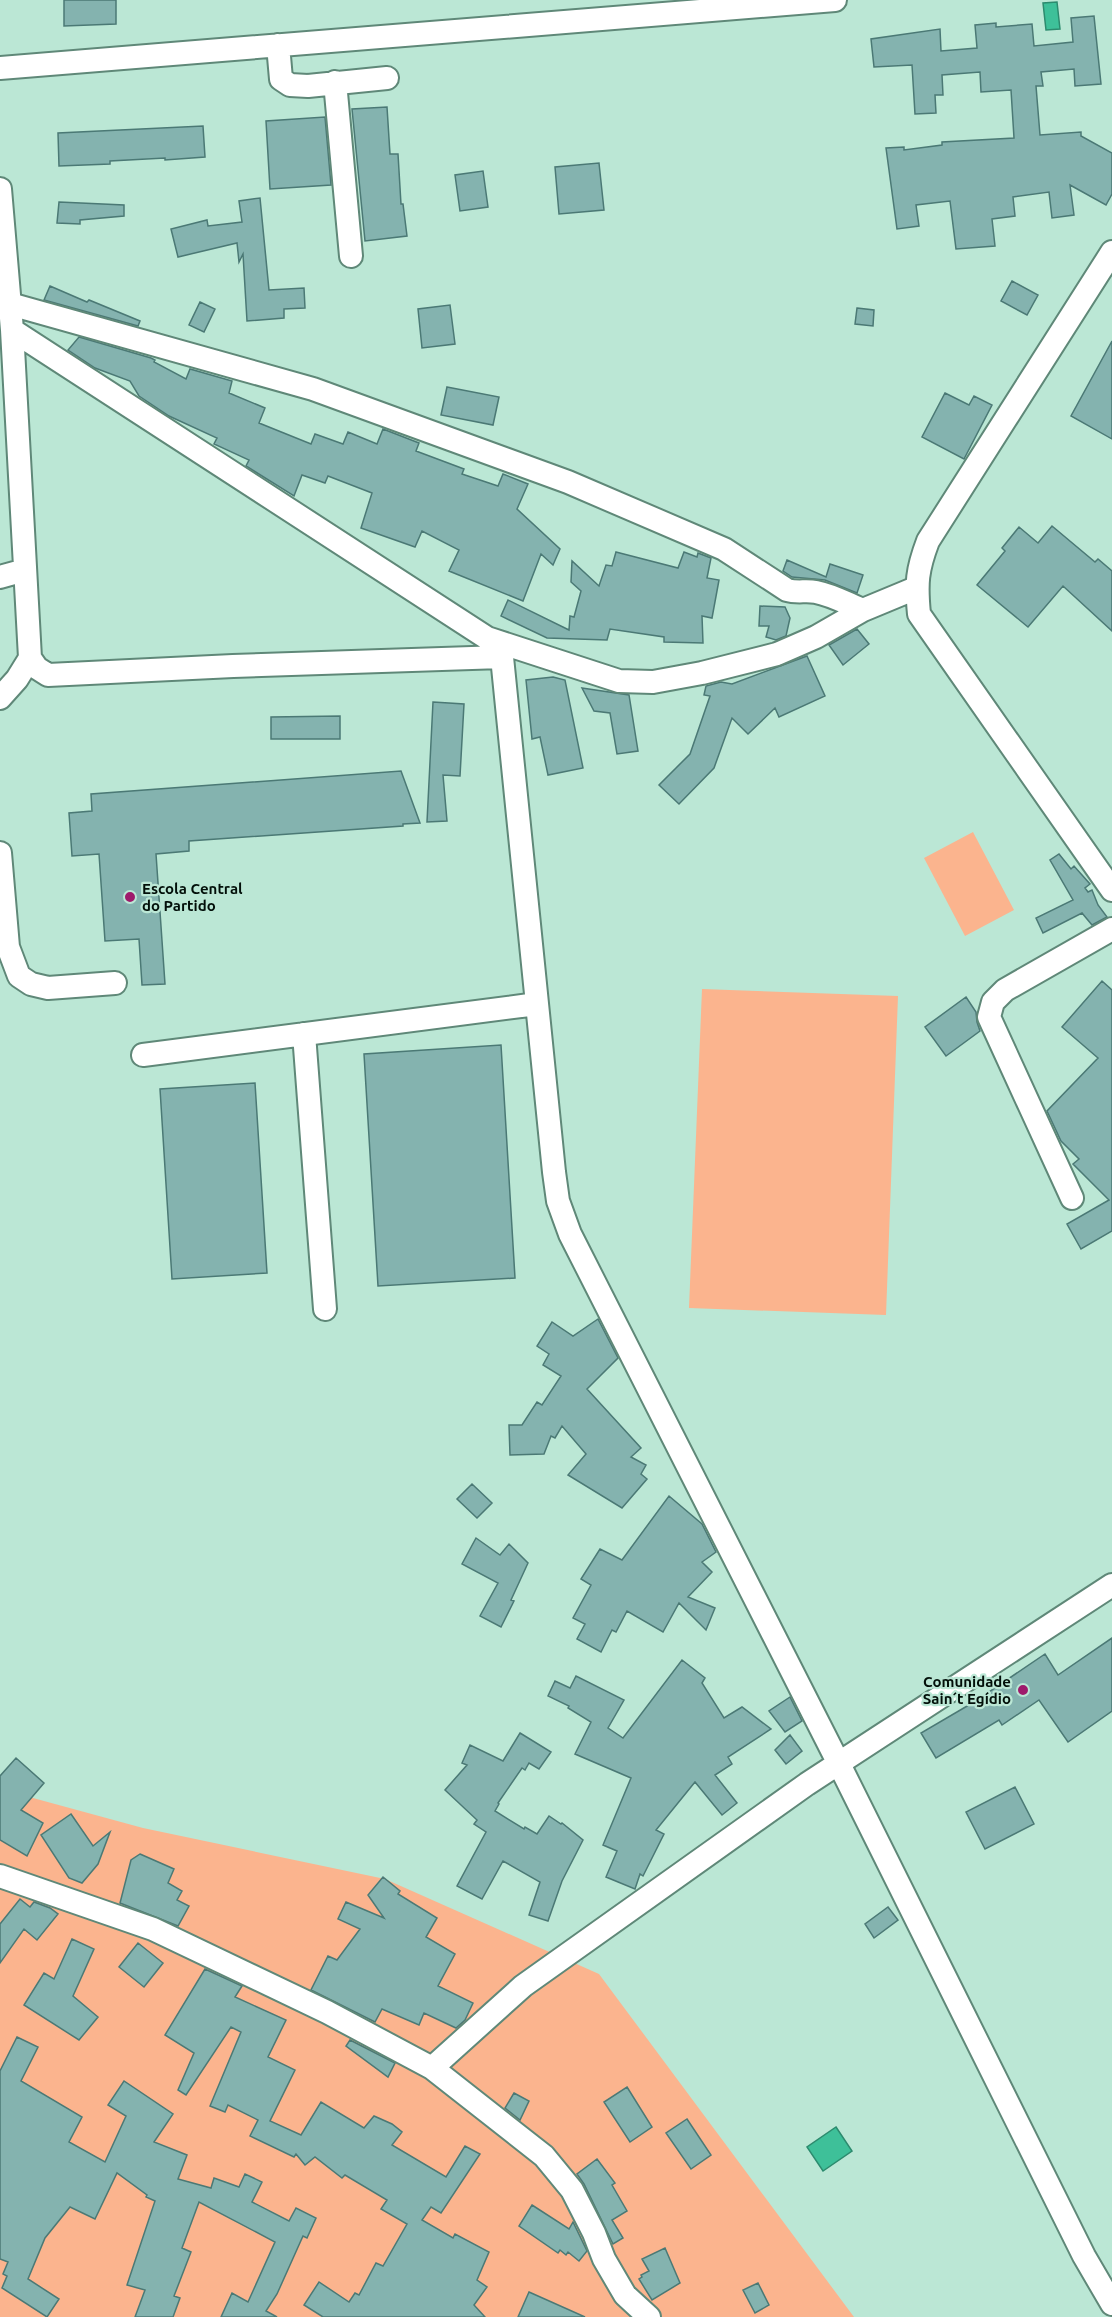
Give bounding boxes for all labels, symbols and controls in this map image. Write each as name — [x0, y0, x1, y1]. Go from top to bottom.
place label: Escola Central do Partido — [142, 880, 243, 914]
marker: Escola Central do Partido — [123, 890, 137, 904]
place label: Comunidade Sain´t Egídio — [923, 1673, 1011, 1707]
marker: Comunidade Sain´t Egídio — [1016, 1683, 1030, 1697]

